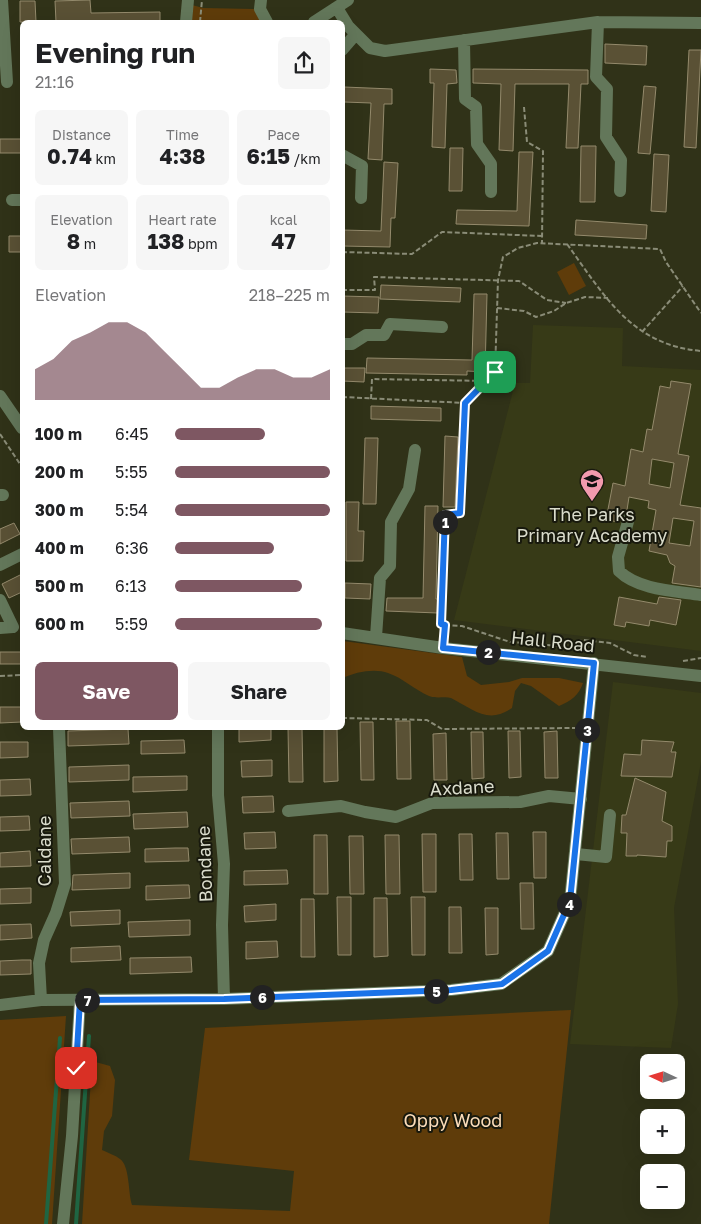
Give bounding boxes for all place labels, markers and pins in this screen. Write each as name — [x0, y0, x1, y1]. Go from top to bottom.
pin — [474, 351, 516, 393]
school or university icon: The Parks Primary Academy — [579, 468, 605, 502]
place label: The Parks Primary Academy — [517, 503, 667, 546]
pin: 1 — [432, 510, 458, 534]
pin: 2 — [476, 640, 500, 664]
pin: 3 — [574, 718, 600, 742]
pin: 4 — [556, 892, 582, 916]
pin: 5 — [424, 978, 448, 1004]
pin: 6 — [250, 984, 274, 1010]
pin: 7 — [74, 988, 100, 1012]
pin — [55, 1047, 97, 1089]

